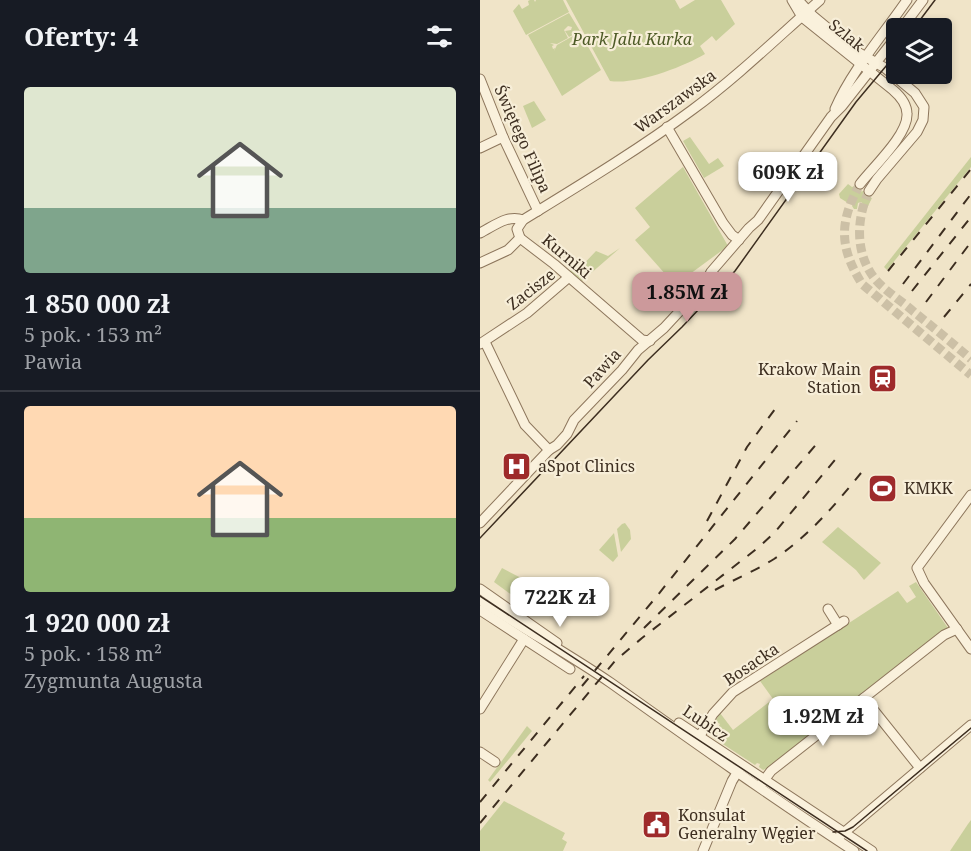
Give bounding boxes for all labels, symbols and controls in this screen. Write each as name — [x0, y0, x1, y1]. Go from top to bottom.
street label: Szlak — [824, 14, 870, 57]
text: Oferty: 4 — [24, 18, 138, 54]
map controls — [886, 18, 952, 84]
button: layers — [886, 18, 952, 84]
icon: filters — [423, 20, 456, 53]
park label: Park Jalu Kurka — [571, 28, 693, 50]
street label: Warszawska — [630, 64, 720, 138]
street label: Świętego Filipa — [489, 82, 557, 196]
icon: home — [186, 126, 294, 234]
pin: 609K zł — [733, 152, 843, 203]
text: 609K zł — [752, 158, 824, 185]
street label: Kurniki — [538, 229, 596, 283]
street label: Zacisze — [502, 263, 560, 315]
pin: 1.85M zł — [625, 272, 749, 323]
text: 1.85M zł — [646, 278, 728, 305]
text: 1 850 000 zł — [24, 285, 170, 321]
text: 5 pok. · 153 m² — [24, 321, 162, 348]
street label: Pawia — [578, 343, 626, 393]
text: Pawia — [24, 348, 82, 375]
place label: Krakow Main Station — [758, 358, 861, 398]
station icon: Krakow Main Station — [866, 362, 898, 394]
icon: home — [186, 445, 294, 553]
hospital icon: aSpot Clinics — [501, 450, 533, 482]
place label: aSpot Clinics — [538, 455, 635, 477]
sports icon: KMKK — [867, 472, 899, 504]
place label: KMKK — [904, 477, 953, 499]
pin: 722K zł — [505, 577, 615, 628]
text: 722K zł — [524, 583, 596, 610]
text: 1 920 000 zł — [24, 604, 170, 640]
street label: Bosacka — [719, 637, 783, 691]
text: 5 pok. · 158 m² — [24, 640, 162, 667]
text: Zygmunta Augusta — [24, 667, 203, 694]
pin: 1.92M zł — [761, 696, 885, 747]
street label: Lubicz — [679, 700, 733, 746]
text: 1.92M zł — [782, 702, 864, 729]
place label: Konsulat Generalny Węgier — [678, 804, 816, 844]
public building icon: Konsulat Generalny Węgier — [641, 808, 673, 840]

